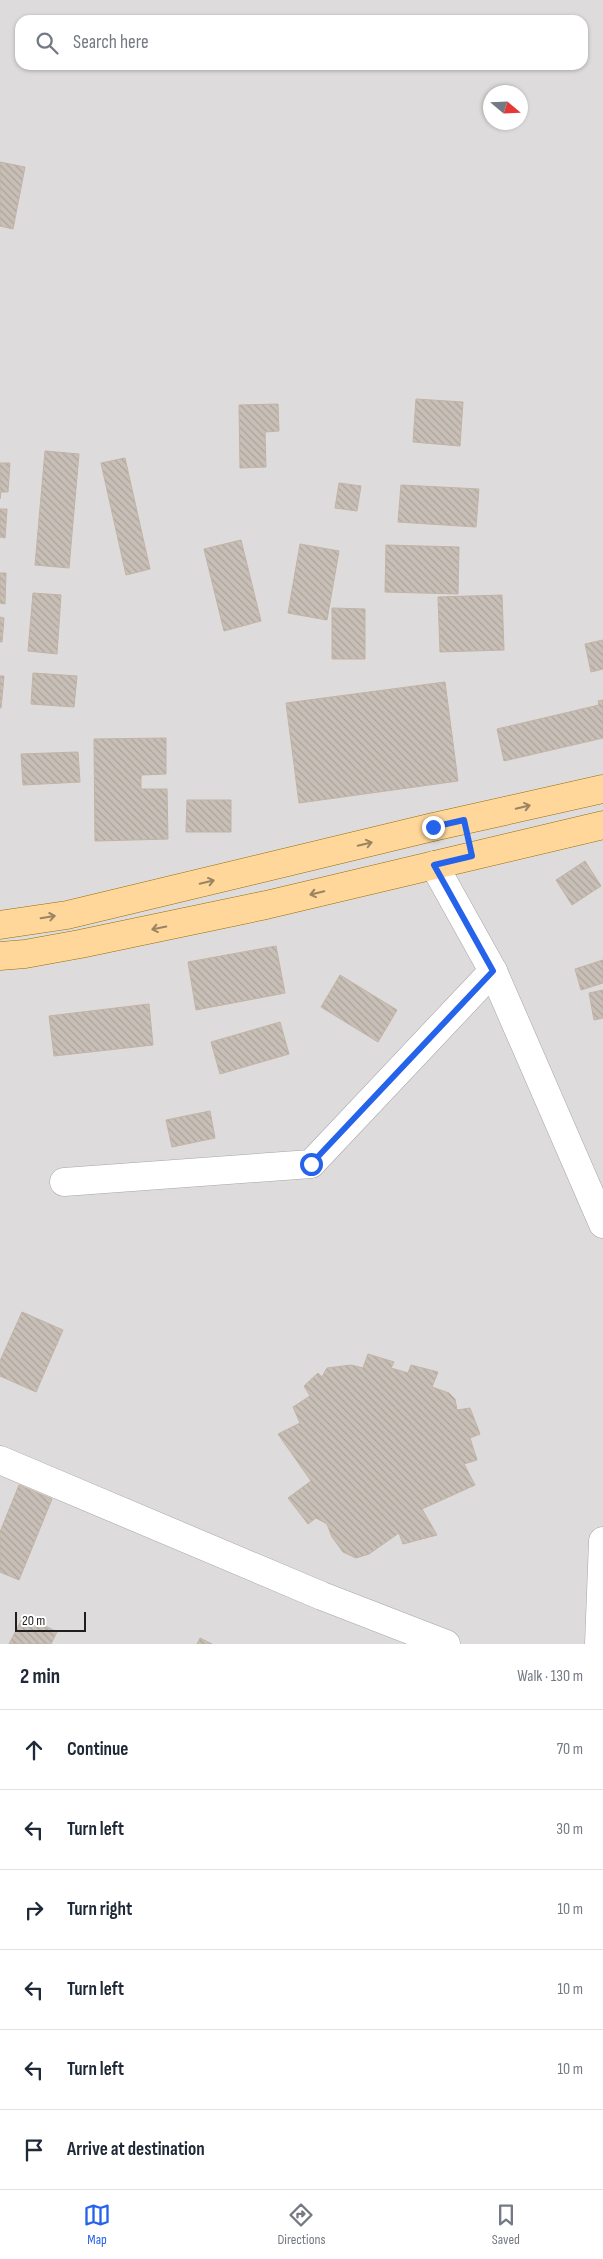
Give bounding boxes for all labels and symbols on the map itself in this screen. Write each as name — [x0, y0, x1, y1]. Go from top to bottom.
north arrow — [483, 85, 528, 130]
one-way arrow — [514, 802, 530, 811]
route end — [422, 816, 445, 839]
one-way arrow — [356, 839, 372, 848]
one-way arrow — [198, 877, 214, 886]
one-way arrow — [310, 889, 326, 898]
one-way arrow — [40, 912, 56, 922]
one-way arrow — [151, 924, 167, 933]
route start — [300, 1153, 323, 1176]
scale bar — [15, 1609, 86, 1632]

